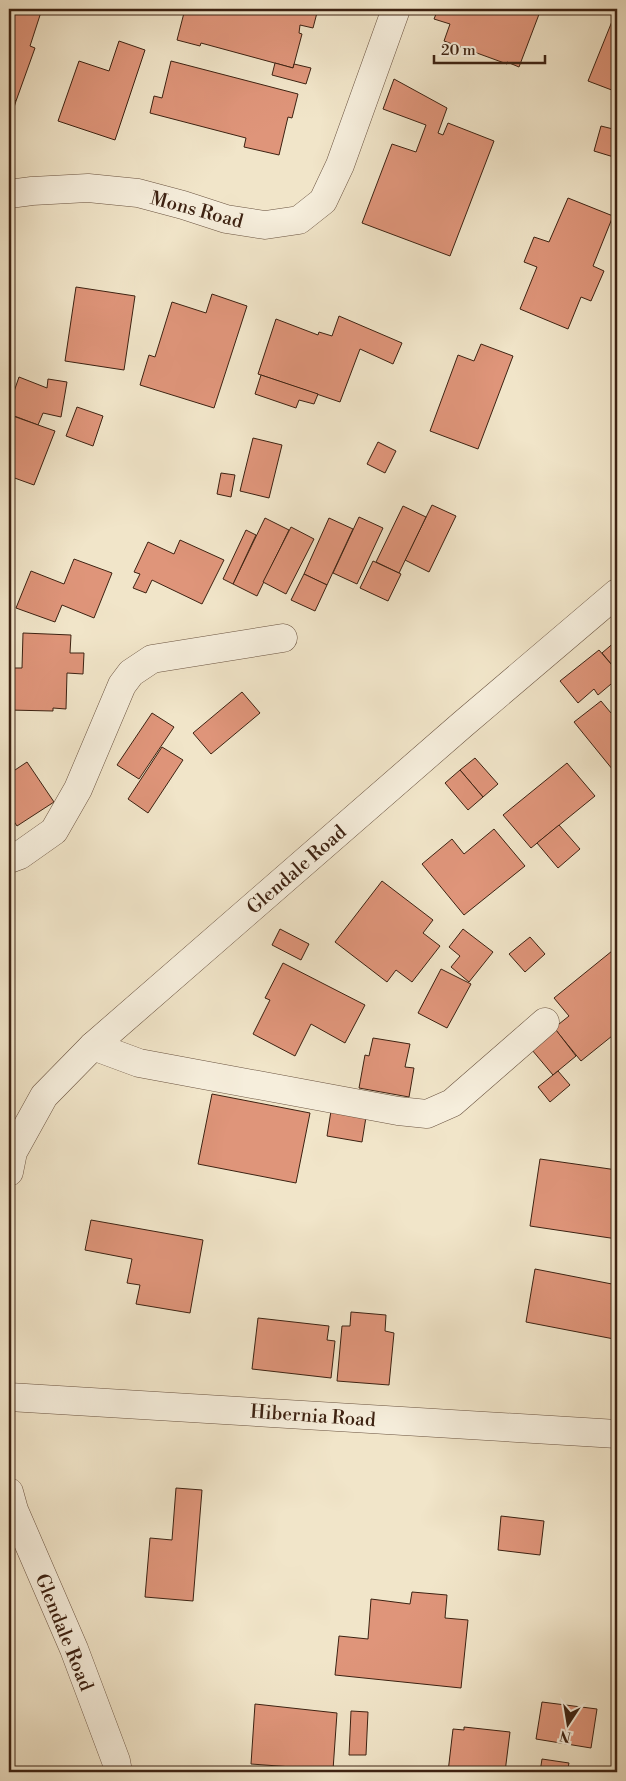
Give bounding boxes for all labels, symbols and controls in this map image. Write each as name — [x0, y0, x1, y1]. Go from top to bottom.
scale bar — [434, 32, 545, 64]
text: 20 m — [441, 41, 476, 60]
street label: Mons Road — [148, 186, 246, 234]
street label: Glendale Road — [242, 820, 352, 920]
street label: Hibernia Road — [249, 1400, 377, 1432]
street label: Glendale Road — [30, 1570, 99, 1695]
north arrow — [544, 1698, 594, 1748]
text: N — [558, 1726, 573, 1746]

